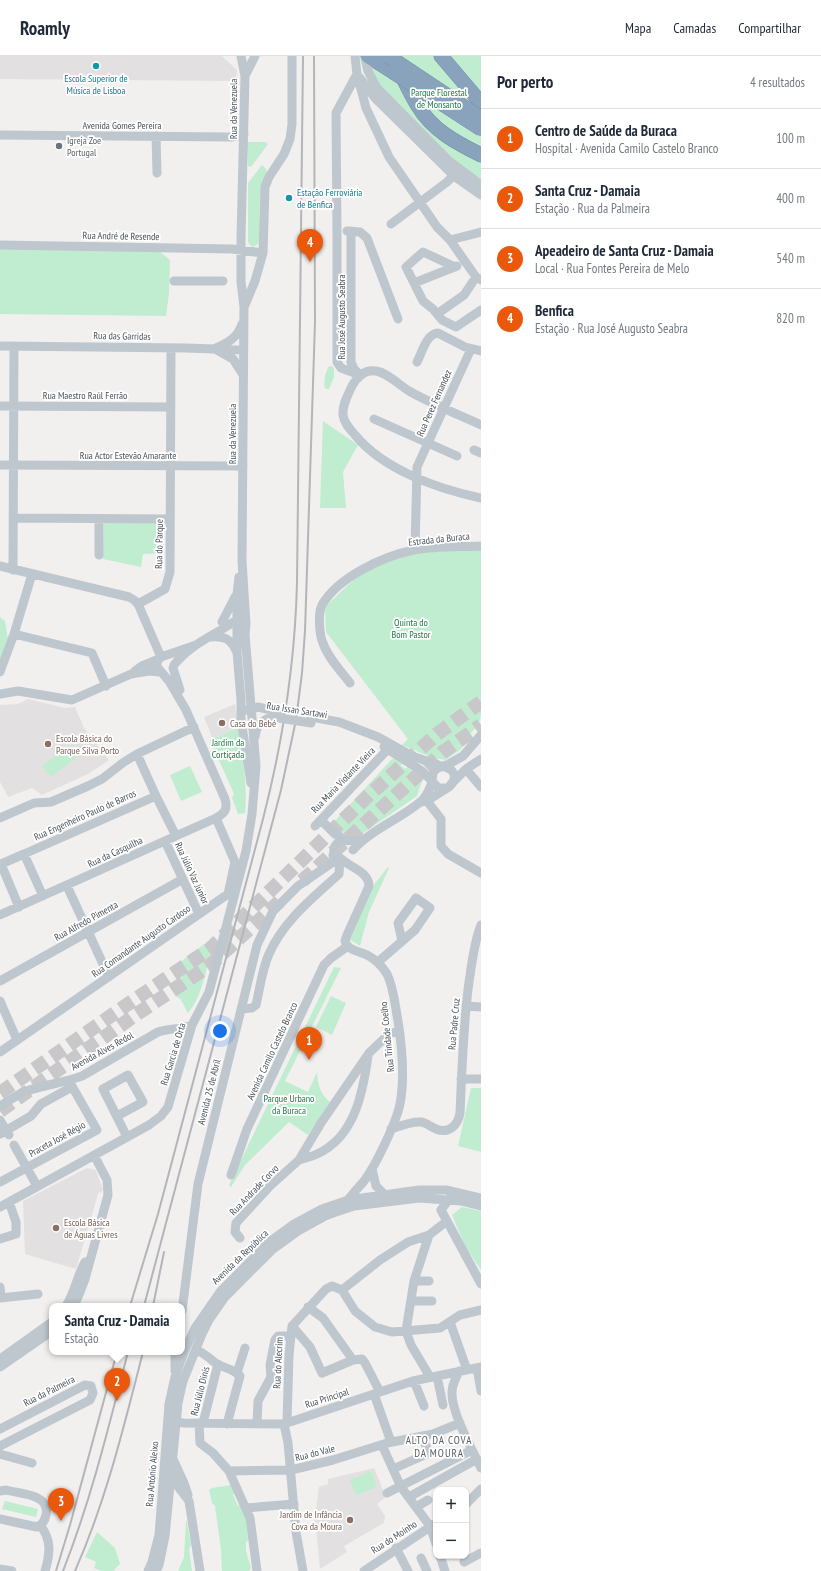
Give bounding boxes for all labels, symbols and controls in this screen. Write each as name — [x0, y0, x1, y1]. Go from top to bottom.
text: Roamly — [20, 16, 70, 40]
text: Mapa — [625, 19, 651, 37]
text: Camadas — [673, 19, 716, 37]
text: Compartilhar — [738, 19, 801, 37]
marker: Escola Superior de Música de Lisboa — [91, 61, 101, 71]
text: Por perto — [497, 71, 553, 93]
place label: Escola Superior de Música de Lisboa — [64, 72, 128, 97]
text: 4 resultados — [750, 74, 805, 91]
street label: Rua da Venezuela — [227, 79, 240, 139]
park label: Parque Florestal de Monsanto — [411, 86, 468, 111]
street label: Avenida Gomes Pereira — [83, 119, 161, 132]
text: Centro de Saúde da Buraca — [535, 121, 677, 140]
text: 1 — [507, 130, 513, 147]
text: 100 m — [776, 130, 805, 147]
place label: Igreja Zoe Portugal — [67, 134, 101, 159]
text: Hospital · Avenida Camilo Castelo Branco — [535, 140, 718, 157]
marker: Igreja Zoe Portugal — [54, 141, 64, 151]
text: Santa Cruz - Damaia — [535, 181, 640, 200]
place label: Estação Ferroviária de Benfica — [297, 186, 362, 211]
text: 2 — [507, 190, 513, 207]
text: 400 m — [776, 190, 805, 207]
marker: Estação Ferroviária de Benfica — [284, 193, 294, 203]
text: Estação · Rua da Palmeira — [535, 200, 650, 217]
street label: Rua André de Resende — [82, 229, 160, 243]
pin: 4 — [297, 229, 323, 262]
text: Apeadeiro de Santa Cruz - Damaia — [535, 241, 714, 260]
text: 3 — [507, 250, 513, 267]
text: 540 m — [776, 250, 805, 267]
text: Local · Rua Fontes Pereira de Melo — [535, 260, 689, 277]
street label: Rua José Augusto Seabra — [335, 274, 348, 360]
text: Benfica — [535, 301, 574, 320]
text: 4 — [507, 310, 513, 327]
text: 820 m — [776, 310, 805, 327]
text: Estação · Rua José Augusto Seabra — [535, 320, 688, 337]
street label: Rua das Garridas — [93, 329, 151, 343]
street label: Rua Perez Fernandez — [413, 367, 455, 438]
street label: Rua Maestro Raúl Ferrão — [43, 389, 127, 402]
street label: Rua da Venezuela — [226, 404, 239, 464]
street label: Rua Actor Estevão Amarante — [80, 449, 176, 462]
street label: Rua do Parque — [152, 519, 166, 569]
street label: Estrada da Buraca — [408, 529, 470, 549]
park label: Quinta do Bom Pastor — [391, 616, 431, 641]
street label: Rua Issan Sartawi — [266, 699, 328, 721]
place label: Casa do Bebé — [230, 717, 276, 730]
marker: Casa do Bebé — [217, 718, 227, 728]
place label: Escola Básica do Parque Silva Porto — [56, 732, 119, 757]
park label: Jardim da Cortiçada — [211, 736, 244, 761]
marker: Escola Básica do Parque Silva Porto — [43, 739, 53, 749]
street label: Rua Maria Violante Vieira — [308, 744, 378, 816]
street label: Rua Engenheiro Paulo de Barros — [32, 786, 139, 843]
street label: Rua da Casquilha — [85, 834, 145, 870]
street label: Rua Júlio Vaz Júnior — [172, 840, 212, 906]
street label: Rua Alfredo Pimenta — [52, 898, 120, 944]
street label: Rua Comandante Augusto Cardoso — [89, 902, 193, 980]
street label: Rua Padre Cruz — [445, 997, 463, 1050]
street label: Avenida Camilo Castelo Branco — [244, 1000, 300, 1102]
street label: Rua Trindade Coelho — [377, 1001, 397, 1073]
street label: Rua Garcia de Orta — [157, 1021, 189, 1087]
your location — [210, 1021, 230, 1041]
pin: 1 — [296, 1027, 322, 1060]
street label: Avenida Alves Redol — [69, 1028, 136, 1073]
street label: Avenida 25 de Abril — [195, 1057, 224, 1126]
park label: Parque Urbano da Buraca — [264, 1092, 314, 1117]
street label: Praceta José Régio — [26, 1118, 88, 1160]
street label: Rua Andrade Corvo — [227, 1162, 281, 1218]
place label: Escola Básica de Águas Livres — [64, 1216, 118, 1241]
marker: Escola Básica de Águas Livres — [51, 1223, 61, 1233]
street label: Avenida da República — [209, 1227, 271, 1287]
popup — [49, 1303, 185, 1355]
text: Santa Cruz - Damaia — [64, 1311, 170, 1330]
text: Estação — [64, 1330, 99, 1347]
street label: Rua do Alecrim — [270, 1337, 286, 1389]
street label: Rua Júlio Dinis — [188, 1364, 213, 1417]
pin: 2 — [104, 1368, 130, 1401]
street label: Rua da Palmeira — [21, 1373, 77, 1409]
street label: Rua Principal — [303, 1385, 351, 1411]
district label: ALTO DA COVA DA MOURA — [406, 1433, 472, 1460]
street label: Rua António Aleixo — [143, 1441, 161, 1507]
street label: Rua do Vale — [294, 1442, 336, 1464]
map controls — [433, 1487, 469, 1559]
button: + — [433, 1487, 469, 1523]
pin: 3 — [48, 1488, 74, 1521]
place label: Jardim de Infância Cova da Moura — [279, 1508, 342, 1533]
marker: Jardim de Infância Cova da Moura — [345, 1515, 355, 1525]
street label: Rua do Moinho — [369, 1517, 419, 1557]
button: − — [433, 1523, 469, 1559]

